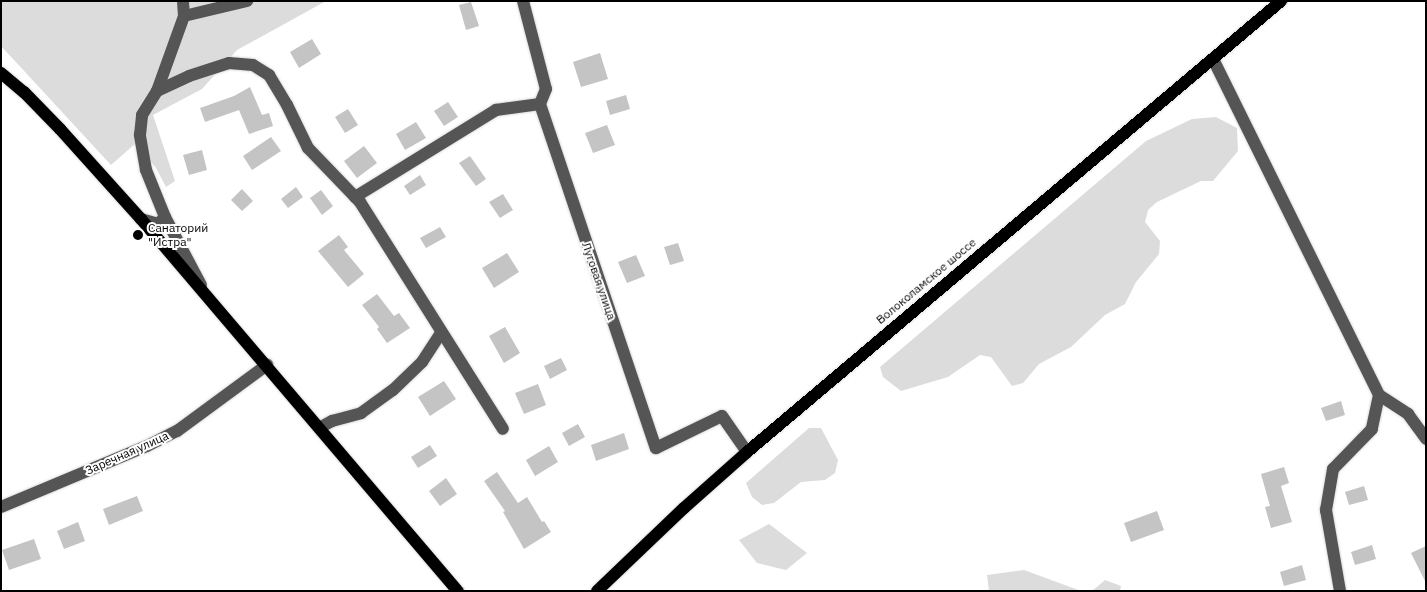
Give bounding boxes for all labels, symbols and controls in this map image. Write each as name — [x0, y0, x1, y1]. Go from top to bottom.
place label: Санаторий "Истра" — [148, 221, 208, 249]
marker: Санаторий "Истра" — [132, 229, 144, 241]
street label: Волоколамское шоссе — [873, 235, 979, 327]
street label: Луговая улица — [579, 240, 619, 322]
street label: Заречная улица — [83, 428, 171, 478]

